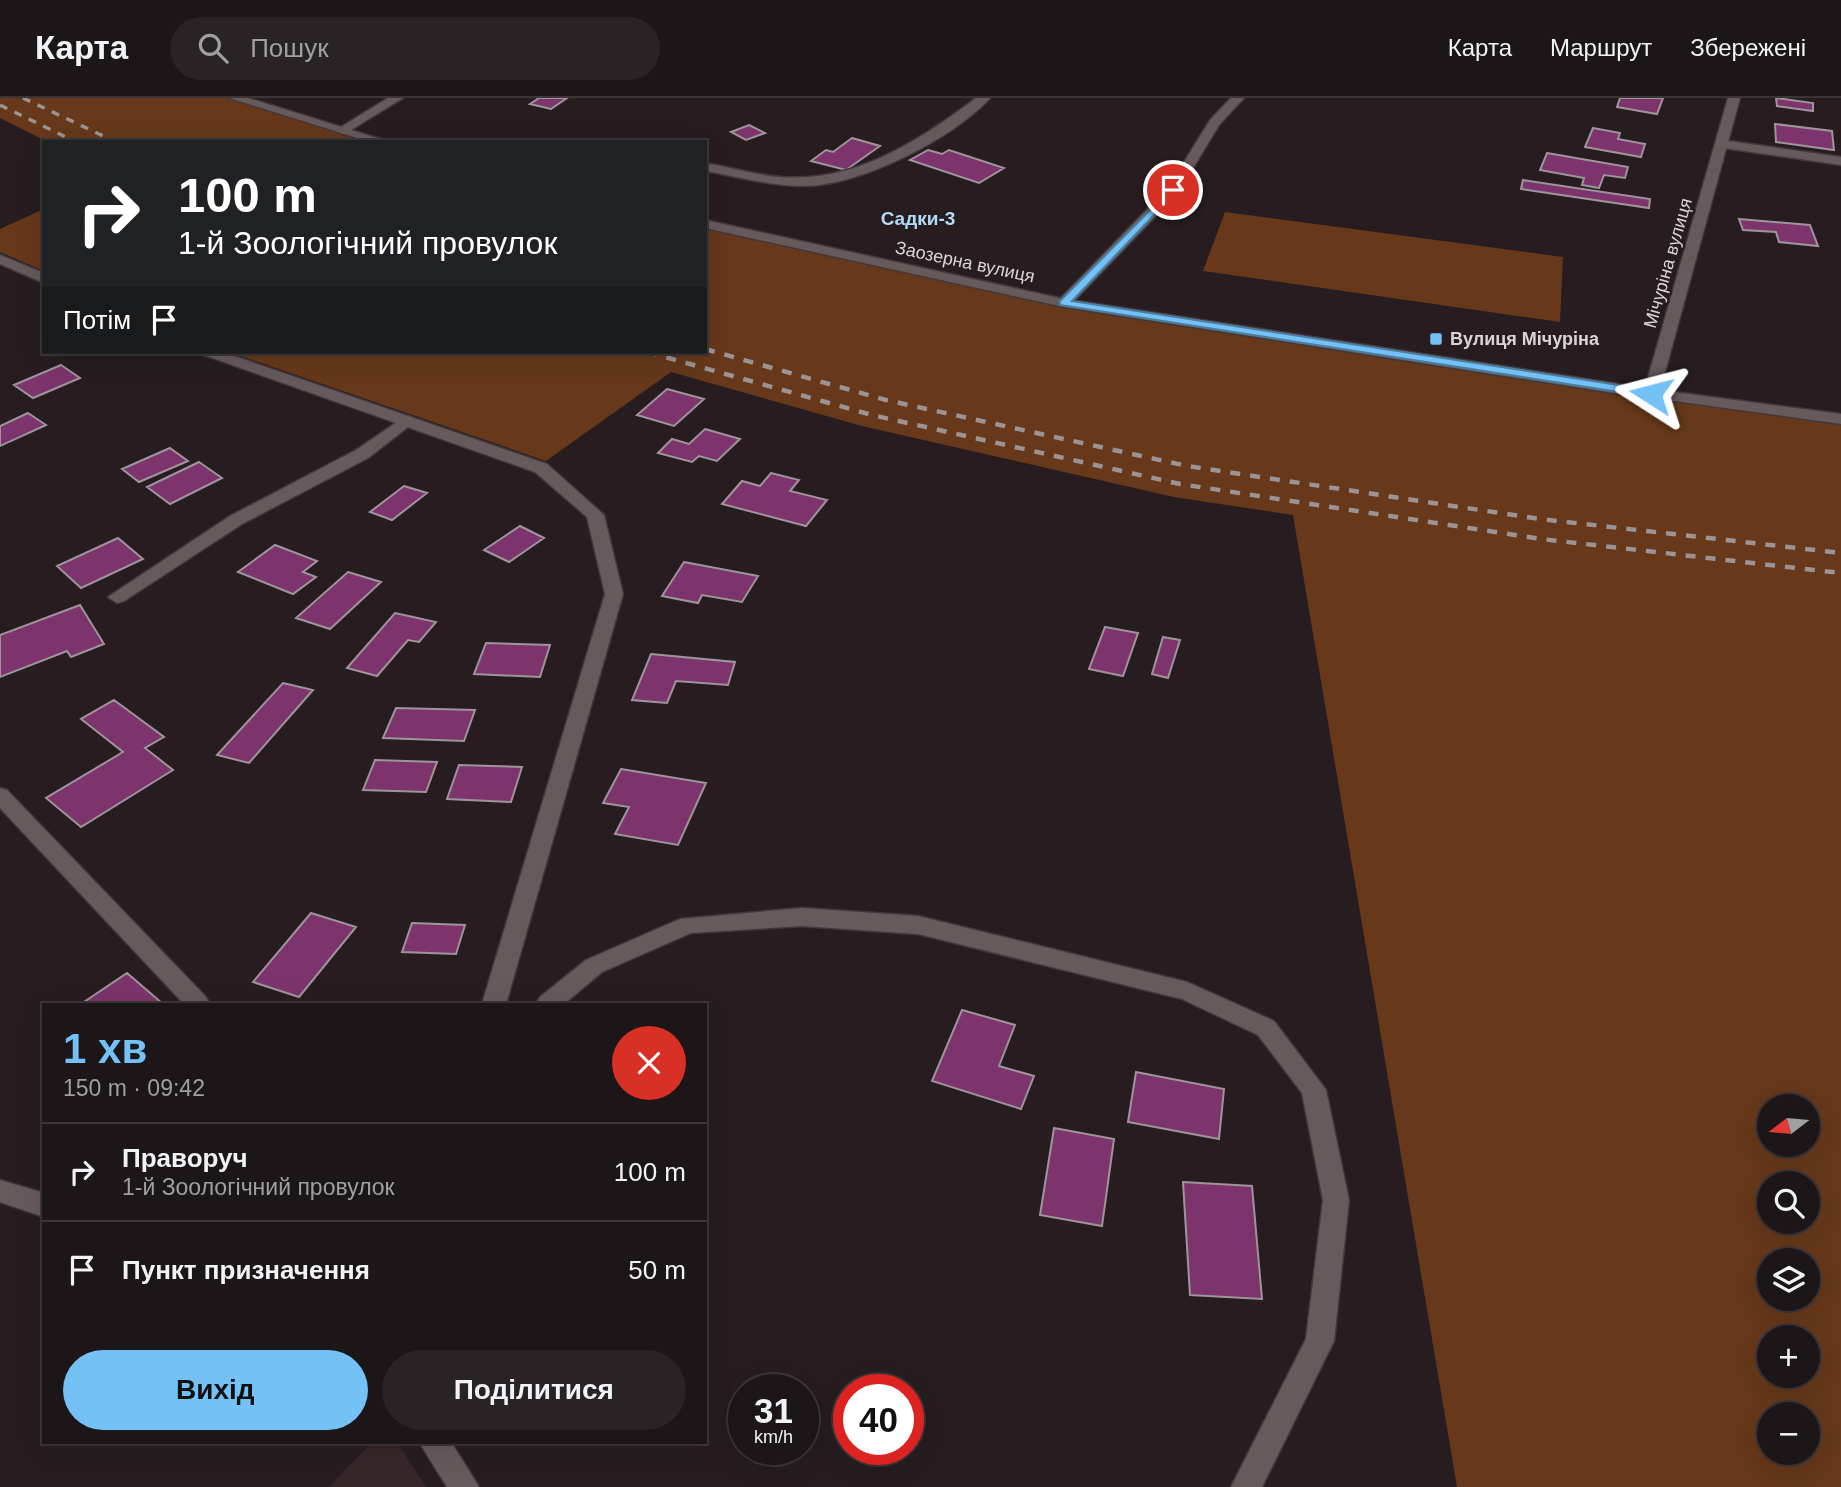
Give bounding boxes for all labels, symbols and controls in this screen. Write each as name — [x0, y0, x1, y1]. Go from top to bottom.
search box — [170, 17, 660, 80]
text: Карта — [35, 29, 128, 66]
icon: search — [194, 29, 232, 67]
text: Пошук — [250, 33, 329, 63]
text: Карта — [1448, 34, 1512, 61]
text: Маршрут — [1550, 34, 1652, 61]
text: Збережені — [1690, 34, 1806, 61]
pin — [1143, 160, 1203, 220]
icon: right — [63, 168, 154, 259]
text: 100 m — [178, 168, 317, 222]
icon: arrive — [1154, 171, 1192, 209]
street label: Мічуріна вулиця — [1640, 196, 1696, 330]
district label: Садки-3 — [881, 208, 955, 229]
text: 1-й Зоологічний провулок — [178, 225, 557, 261]
street label: Заозерна вулиця — [893, 237, 1037, 287]
icon: arrive — [145, 301, 183, 339]
text: Потім — [63, 305, 131, 335]
place label: Вулиця Мічуріна — [1450, 329, 1600, 349]
marker: Вулиця Мічуріна — [1428, 331, 1444, 347]
position arrow — [1614, 357, 1688, 431]
text: 1 хв — [63, 1025, 147, 1072]
button: close — [612, 1026, 686, 1100]
text: 150 m · 09:42 — [63, 1075, 205, 1101]
north arrow — [1757, 1094, 1820, 1157]
map controls — [1757, 1094, 1820, 1465]
text: Праворуч — [122, 1143, 248, 1173]
icon: right — [63, 1153, 101, 1191]
text: 100 m — [614, 1157, 686, 1187]
button: search — [1757, 1171, 1820, 1234]
text: 1-й Зоологічний провулок — [122, 1174, 395, 1200]
button: layers — [1757, 1248, 1820, 1311]
icon: arrive — [63, 1251, 101, 1289]
text: Пункт призначення — [122, 1255, 370, 1285]
text: 50 m — [628, 1255, 686, 1285]
button: + — [1757, 1325, 1820, 1388]
button: Вихід — [63, 1350, 368, 1430]
button: Поділитися — [382, 1350, 686, 1430]
speed limit sign: 40 — [833, 1374, 924, 1465]
text: 31 — [754, 1391, 793, 1430]
button: − — [1757, 1402, 1820, 1465]
text: km/h — [754, 1427, 793, 1447]

